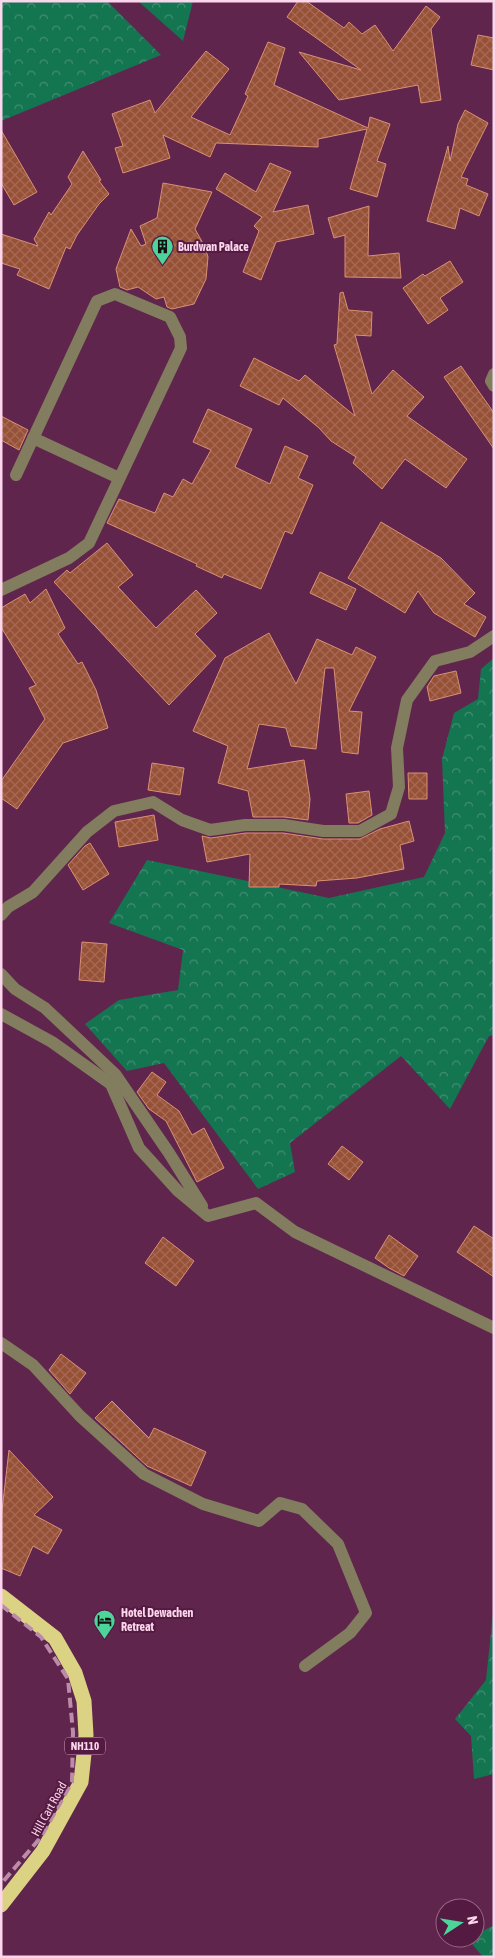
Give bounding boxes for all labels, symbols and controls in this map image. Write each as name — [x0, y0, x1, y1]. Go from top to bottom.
building icon: Burdwan Palace — [150, 235, 174, 266]
place label: Burdwan Palace — [178, 240, 249, 254]
place label: Hotel Dewachen Retreat — [121, 1606, 194, 1634]
hotel icon: Hotel Dewachen Retreat — [93, 1608, 117, 1639]
road number: NH110 — [65, 1738, 105, 1754]
street label: Hill Cart Road — [28, 1779, 70, 1839]
north arrow — [435, 1898, 485, 1948]
text: N — [464, 1915, 481, 1926]

